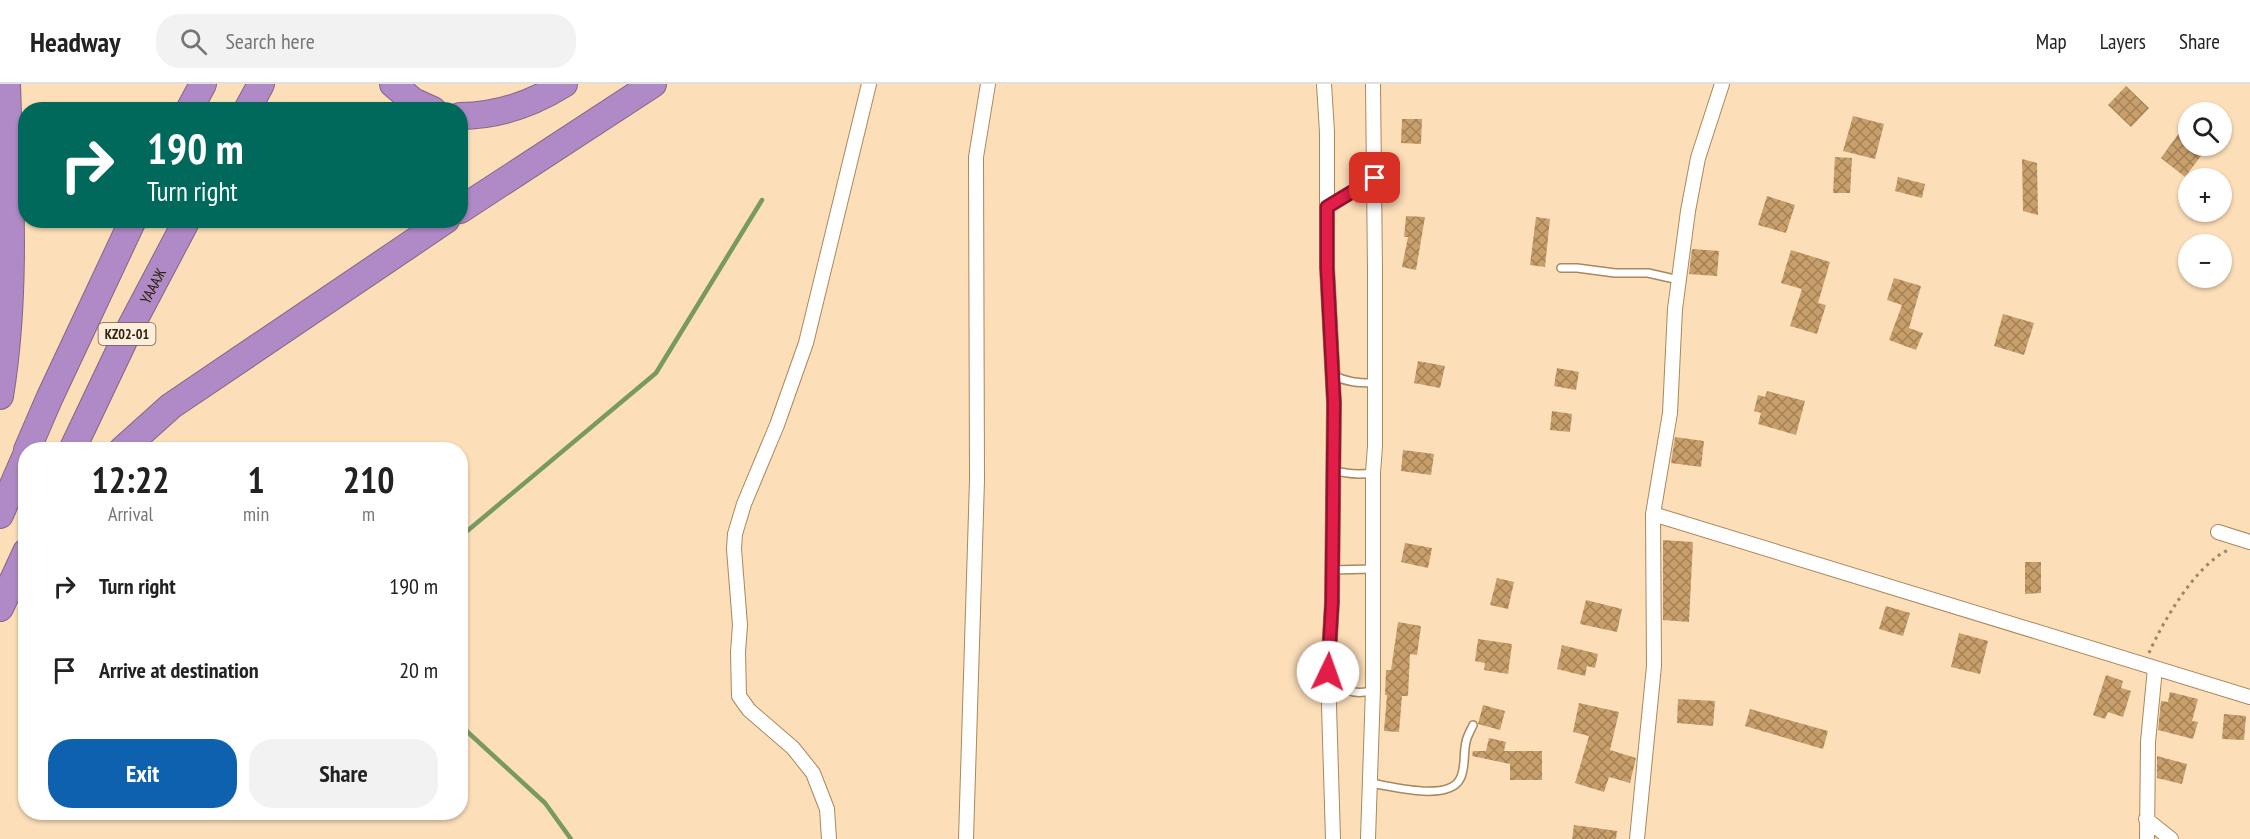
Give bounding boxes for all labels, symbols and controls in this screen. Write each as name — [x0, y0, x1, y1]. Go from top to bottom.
search box — [156, 14, 576, 68]
text: Headway — [30, 23, 120, 60]
icon: search — [177, 25, 210, 58]
text: Search here — [225, 27, 315, 55]
text: Map — [2036, 28, 2067, 55]
text: Layers — [2100, 28, 2146, 55]
text: Share — [2179, 28, 2220, 55]
map controls — [2178, 102, 2232, 288]
button: search — [2178, 102, 2232, 156]
text: 190 m — [147, 121, 244, 176]
icon: right — [48, 126, 126, 204]
pin — [1349, 152, 1400, 203]
icon: arrive — [1358, 161, 1391, 194]
button: + — [2178, 168, 2232, 222]
text: Turn right — [147, 174, 238, 208]
button: − — [2178, 234, 2232, 288]
street label: ҮАААЖ — [135, 265, 170, 307]
road number: KZ02-01 — [98, 323, 156, 345]
text: 12:22 — [92, 456, 169, 503]
text: 1 — [247, 456, 265, 503]
text: 210 — [343, 456, 394, 503]
text: Arrival — [108, 501, 153, 527]
text: min — [243, 501, 269, 527]
text: m — [362, 501, 375, 527]
icon: right — [48, 570, 81, 603]
text: Turn right — [99, 572, 176, 600]
text: 190 m — [389, 572, 438, 600]
position arrow — [1296, 640, 1360, 704]
icon: arrive — [48, 654, 81, 687]
text: Arrive at destination — [99, 656, 259, 684]
text: 20 m — [399, 656, 438, 684]
button: Exit — [48, 739, 237, 808]
button: Share — [249, 739, 438, 808]

